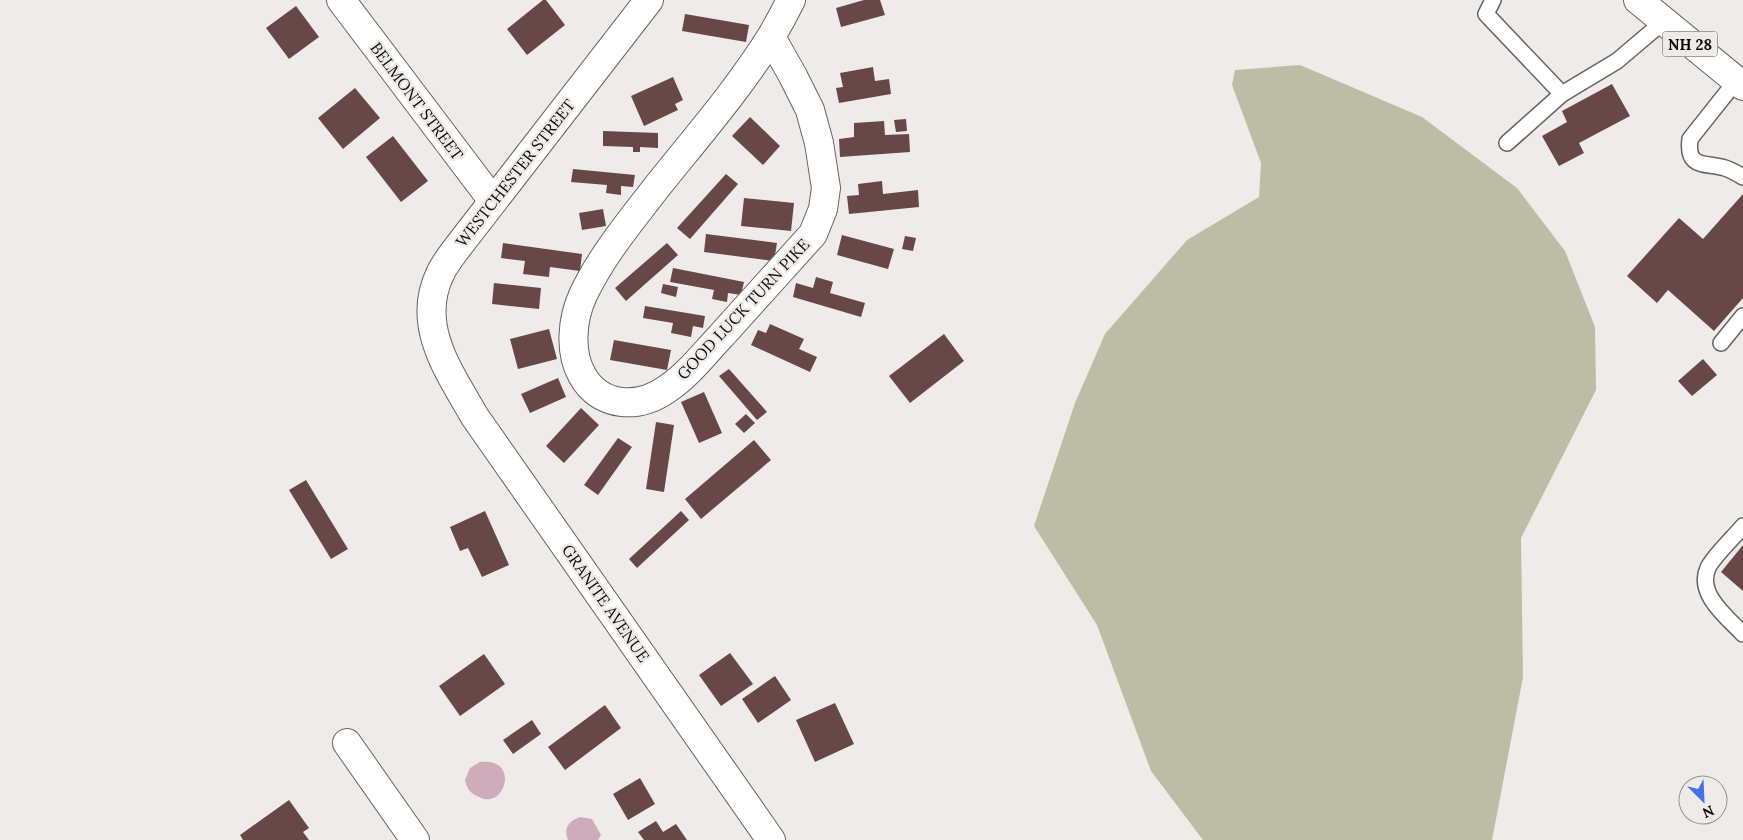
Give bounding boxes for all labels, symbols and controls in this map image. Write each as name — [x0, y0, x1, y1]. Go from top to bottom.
road number: NH 28 — [1662, 32, 1718, 56]
street label: BELMONT STREET — [366, 38, 468, 164]
street label: WESTCHESTER STREET — [451, 95, 579, 251]
street label: GOOD LUCK TURN PIKE — [673, 234, 814, 384]
street label: GRANITE AVENUE — [558, 540, 654, 666]
north arrow — [1678, 775, 1728, 825]
text: N — [1700, 801, 1717, 822]

